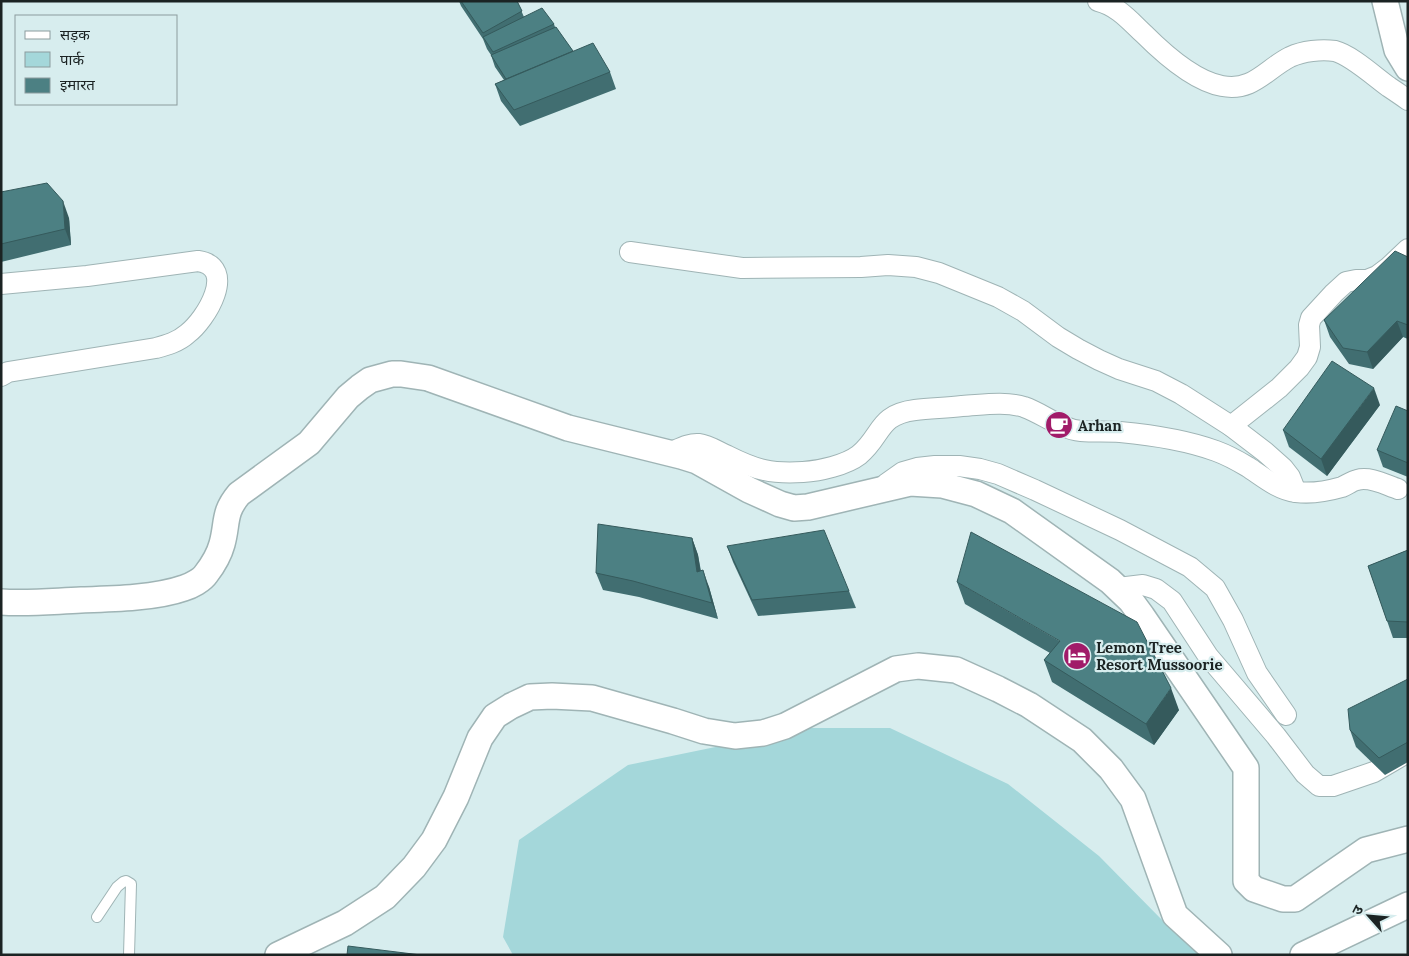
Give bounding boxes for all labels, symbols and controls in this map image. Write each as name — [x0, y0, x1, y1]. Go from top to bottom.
legend — [15, 15, 178, 105]
text: सड़क — [60, 25, 90, 44]
text: पार्क — [60, 50, 84, 69]
text: इमारत — [60, 75, 95, 94]
cafe icon: Arhan — [1044, 410, 1074, 440]
place label: Arhan — [1078, 416, 1122, 435]
place label: Lemon Tree Resort Mussoorie — [1096, 638, 1222, 674]
hotel icon: Lemon Tree Resort Mussoorie — [1062, 641, 1092, 671]
north arrow — [1344, 891, 1394, 941]
text: उ — [1348, 902, 1368, 918]

